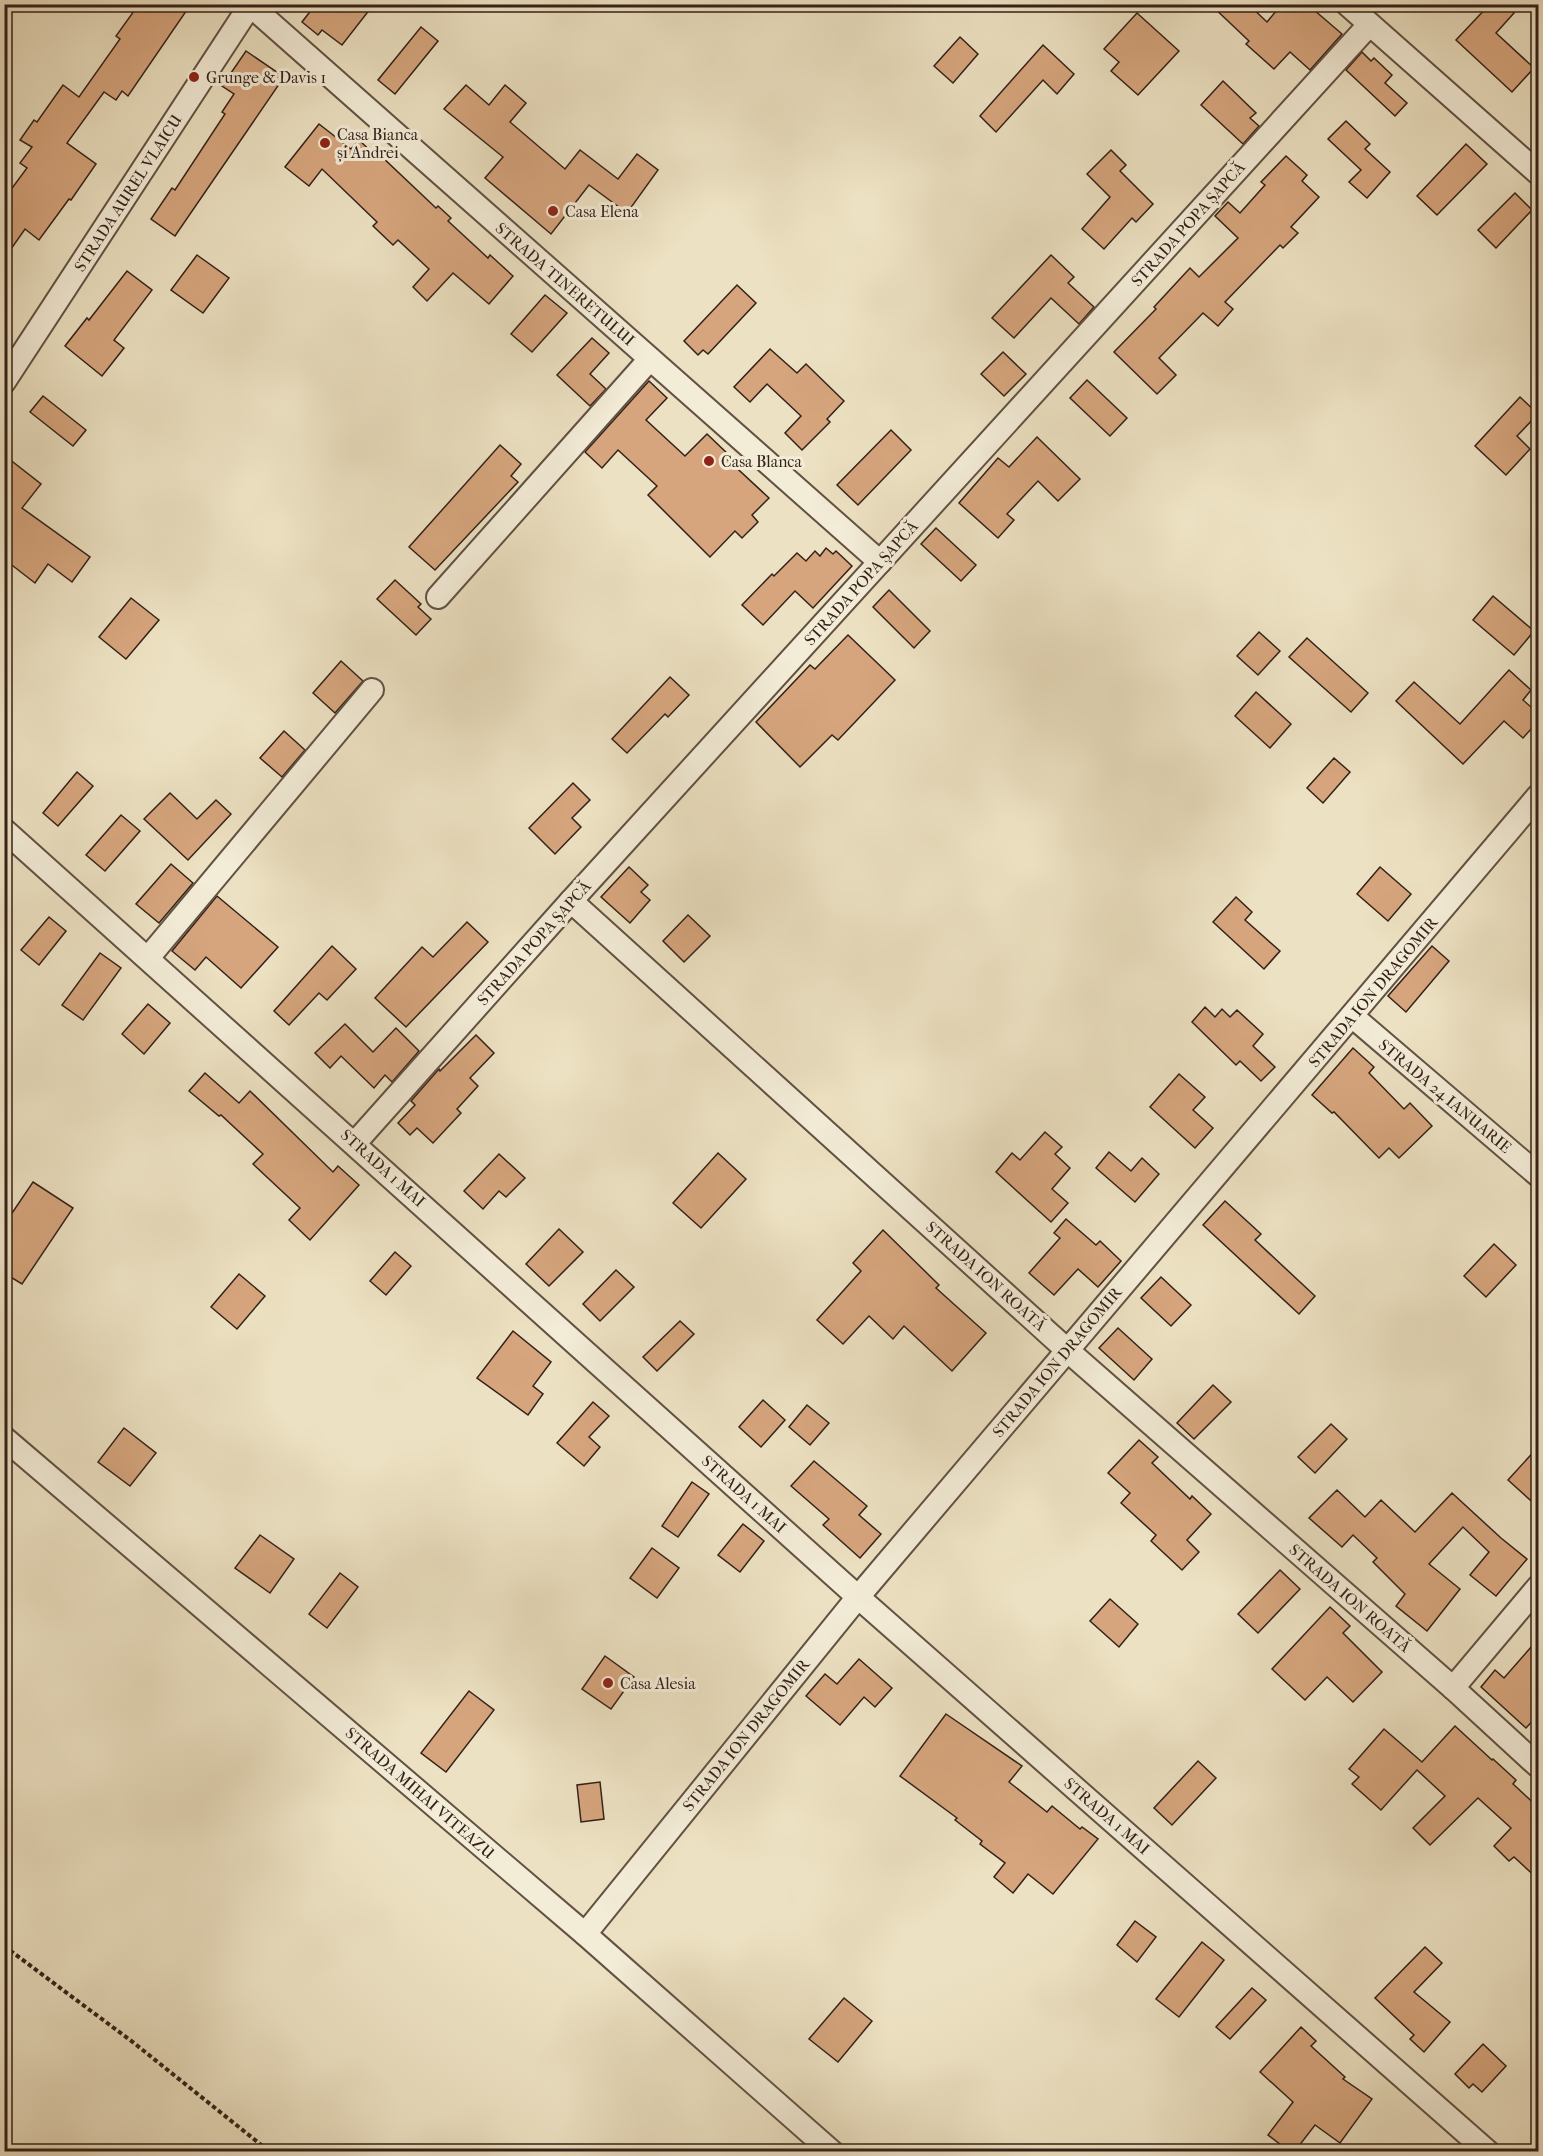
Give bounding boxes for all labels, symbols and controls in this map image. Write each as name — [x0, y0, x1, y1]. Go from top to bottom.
place label: Grunge & Davis 1 — [206, 68, 326, 87]
marker: Grunge & Davis 1 — [187, 70, 201, 84]
street label: STRADA AUREL VLAICU — [70, 110, 186, 275]
place label: Casa Bianca și Andrei — [337, 125, 419, 162]
marker: Casa Bianca și Andrei — [318, 136, 332, 150]
street label: STRADA POPA ȘAPCĂ — [1126, 157, 1249, 290]
place label: Casa Elena — [565, 202, 639, 221]
marker: Casa Elena — [546, 204, 560, 218]
street label: STRADA TINERETULUI — [492, 218, 638, 350]
place label: Casa Blanca — [721, 452, 802, 471]
marker: Casa Blanca — [702, 454, 716, 468]
street label: STRADA POPA ȘAPCĂ — [799, 516, 922, 649]
street label: STRADA POPA ȘAPCĂ — [472, 876, 595, 1009]
street label: STRADA ION DRAGOMIR — [1304, 912, 1442, 1071]
street label: STRADA 24 IANUARIE — [1375, 1035, 1515, 1157]
street label: STRADA 1 MAI — [337, 1125, 429, 1211]
street label: STRADA ION ROATĂ — [922, 1216, 1051, 1335]
street label: STRADA ION DRAGOMIR — [988, 1282, 1126, 1441]
street label: STRADA 1 MAI — [698, 1451, 790, 1537]
street label: STRADA ION ROATĂ — [1285, 1539, 1416, 1656]
street label: STRADA ION DRAGOMIR — [679, 1654, 814, 1815]
place label: Casa Alesia — [620, 1674, 696, 1693]
marker: Casa Alesia — [601, 1676, 615, 1690]
street label: STRADA MIHAI VITEAZU — [342, 1723, 499, 1863]
street label: STRADA 1 MAI — [1060, 1774, 1154, 1858]

